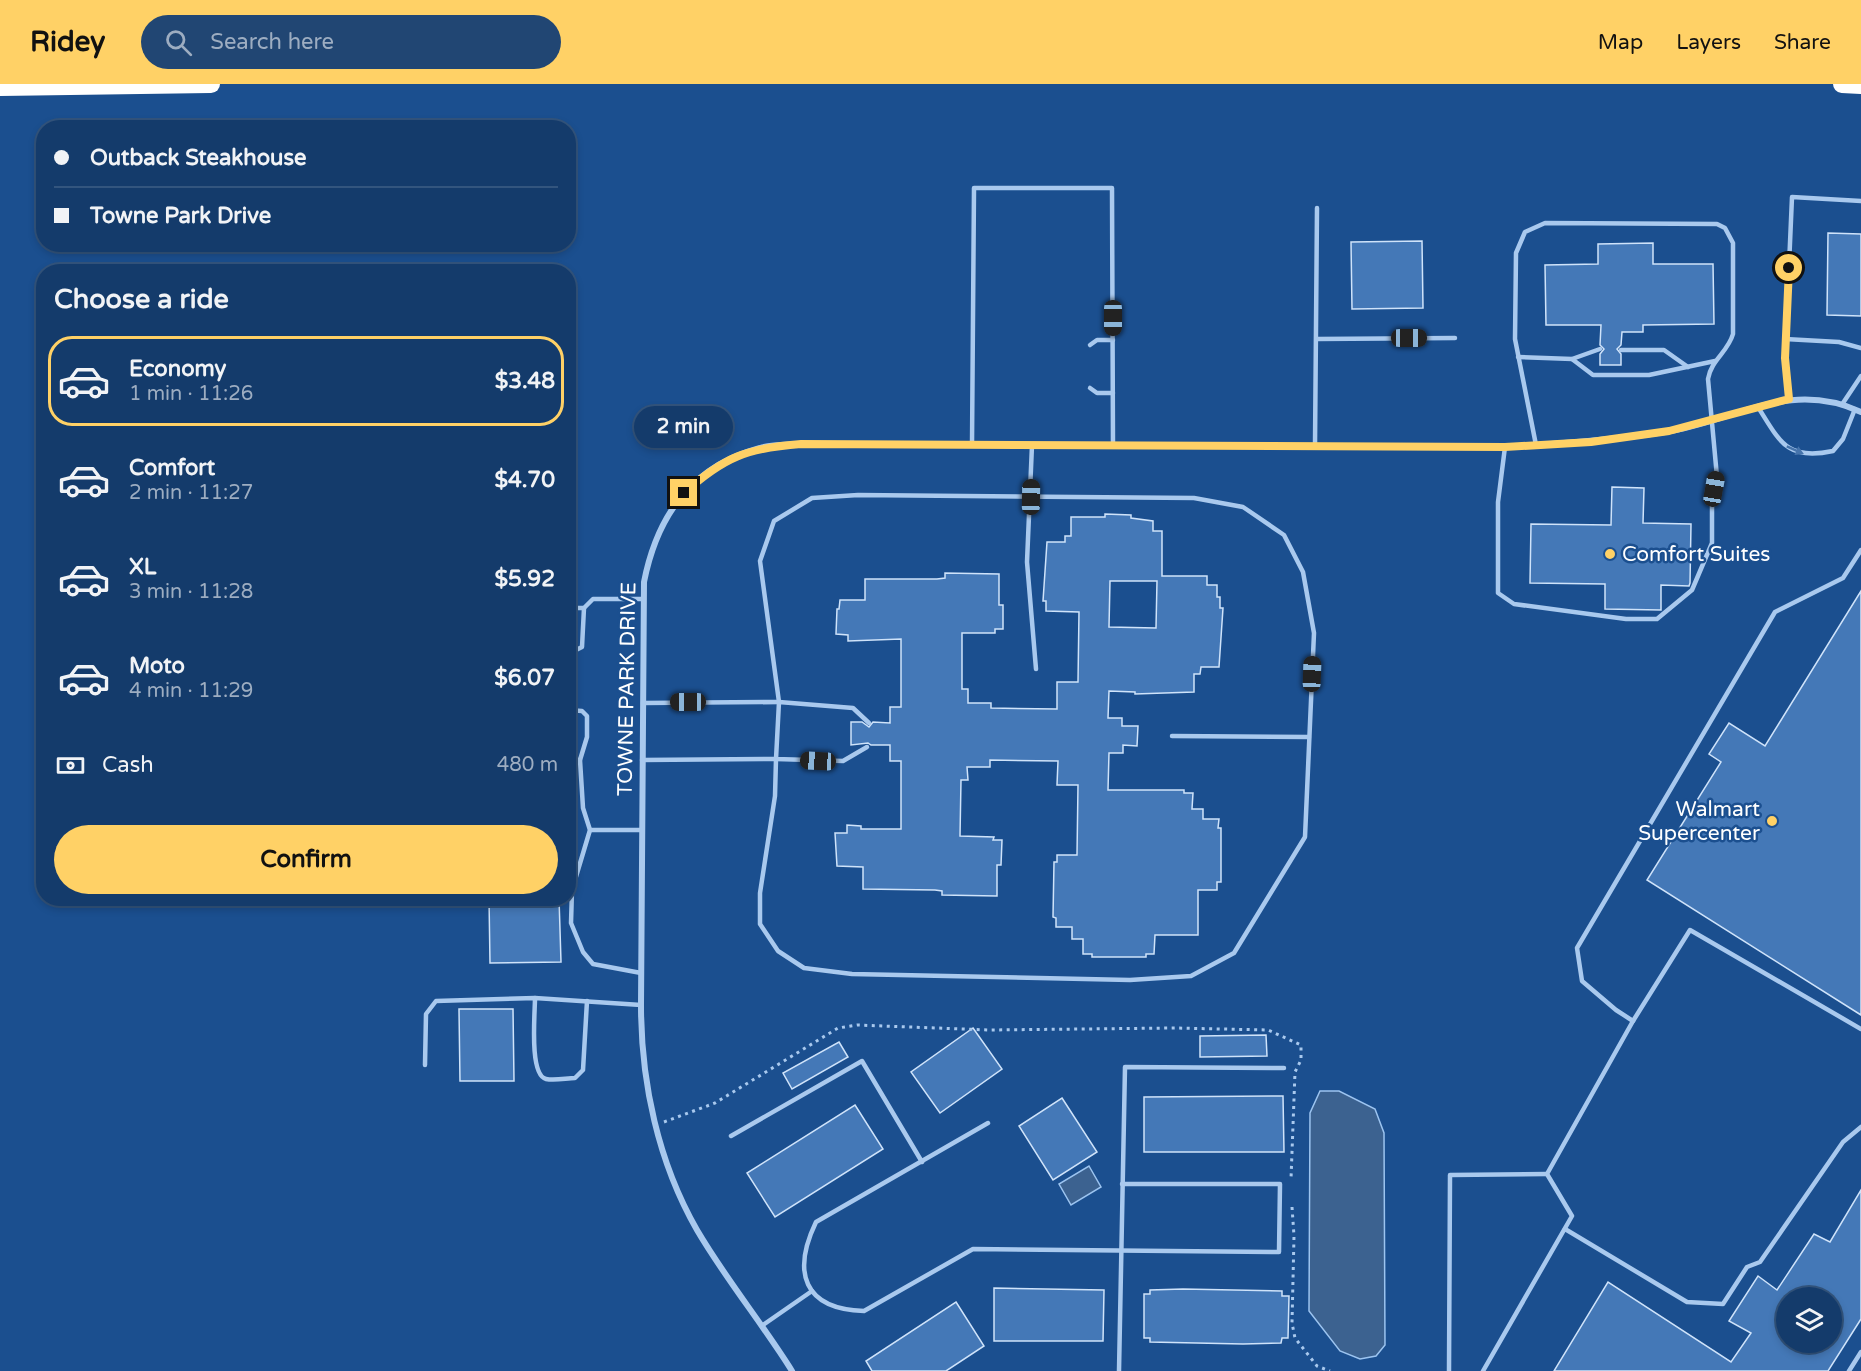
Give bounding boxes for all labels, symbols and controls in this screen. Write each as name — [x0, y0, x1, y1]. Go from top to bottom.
search box — [141, 15, 561, 69]
text: Ridey — [30, 25, 105, 59]
icon: search — [162, 26, 195, 59]
text: Search here — [210, 29, 334, 55]
text: Map — [1598, 30, 1643, 55]
text: Layers — [1676, 30, 1741, 55]
text: Share — [1774, 30, 1831, 55]
text: Outback Steakhouse — [90, 145, 306, 171]
text: Towne Park Drive — [90, 203, 271, 229]
route start — [1775, 254, 1802, 281]
text: Choose a ride — [54, 283, 229, 316]
car — [1104, 300, 1122, 336]
car — [1391, 329, 1427, 347]
icon: car — [57, 354, 111, 408]
text: Economy — [129, 356, 226, 382]
text: $3.48 — [495, 368, 555, 394]
text: 1 min · 11:26 — [129, 382, 253, 406]
callout: 2 min — [634, 406, 734, 448]
text: 2 min — [657, 415, 710, 439]
one-way arrow — [1786, 445, 1804, 455]
icon: car — [57, 453, 111, 507]
text: Comfort — [129, 455, 215, 481]
text: $4.70 — [494, 467, 555, 493]
car — [1702, 470, 1726, 508]
route end — [670, 479, 697, 506]
car — [1022, 479, 1040, 515]
text: 2 min · 11:27 — [129, 481, 253, 505]
place label: Comfort Suites — [1622, 542, 1770, 567]
marker: Comfort Suites — [1603, 547, 1617, 561]
icon: car — [57, 552, 111, 606]
text: XL — [129, 554, 156, 580]
text: $5.92 — [494, 566, 555, 592]
text: 3 min · 11:28 — [129, 580, 253, 604]
street label: TOWNE PARK DRIVE — [613, 582, 641, 796]
icon: car — [57, 651, 111, 705]
text: Moto — [129, 653, 185, 679]
car — [1302, 656, 1322, 692]
text: $6.07 — [494, 665, 555, 691]
text: 4 min · 11:29 — [129, 679, 253, 703]
car — [670, 693, 706, 711]
icon: cash — [54, 749, 87, 782]
car — [800, 751, 836, 771]
text: Cash — [102, 752, 154, 778]
text: 480 m — [497, 753, 558, 777]
place label: Walmart Supercenter — [1638, 797, 1760, 846]
marker: Walmart Supercenter — [1765, 814, 1779, 828]
button: Confirm — [54, 825, 558, 894]
map controls — [1776, 1287, 1842, 1353]
button: layers — [1776, 1287, 1842, 1353]

